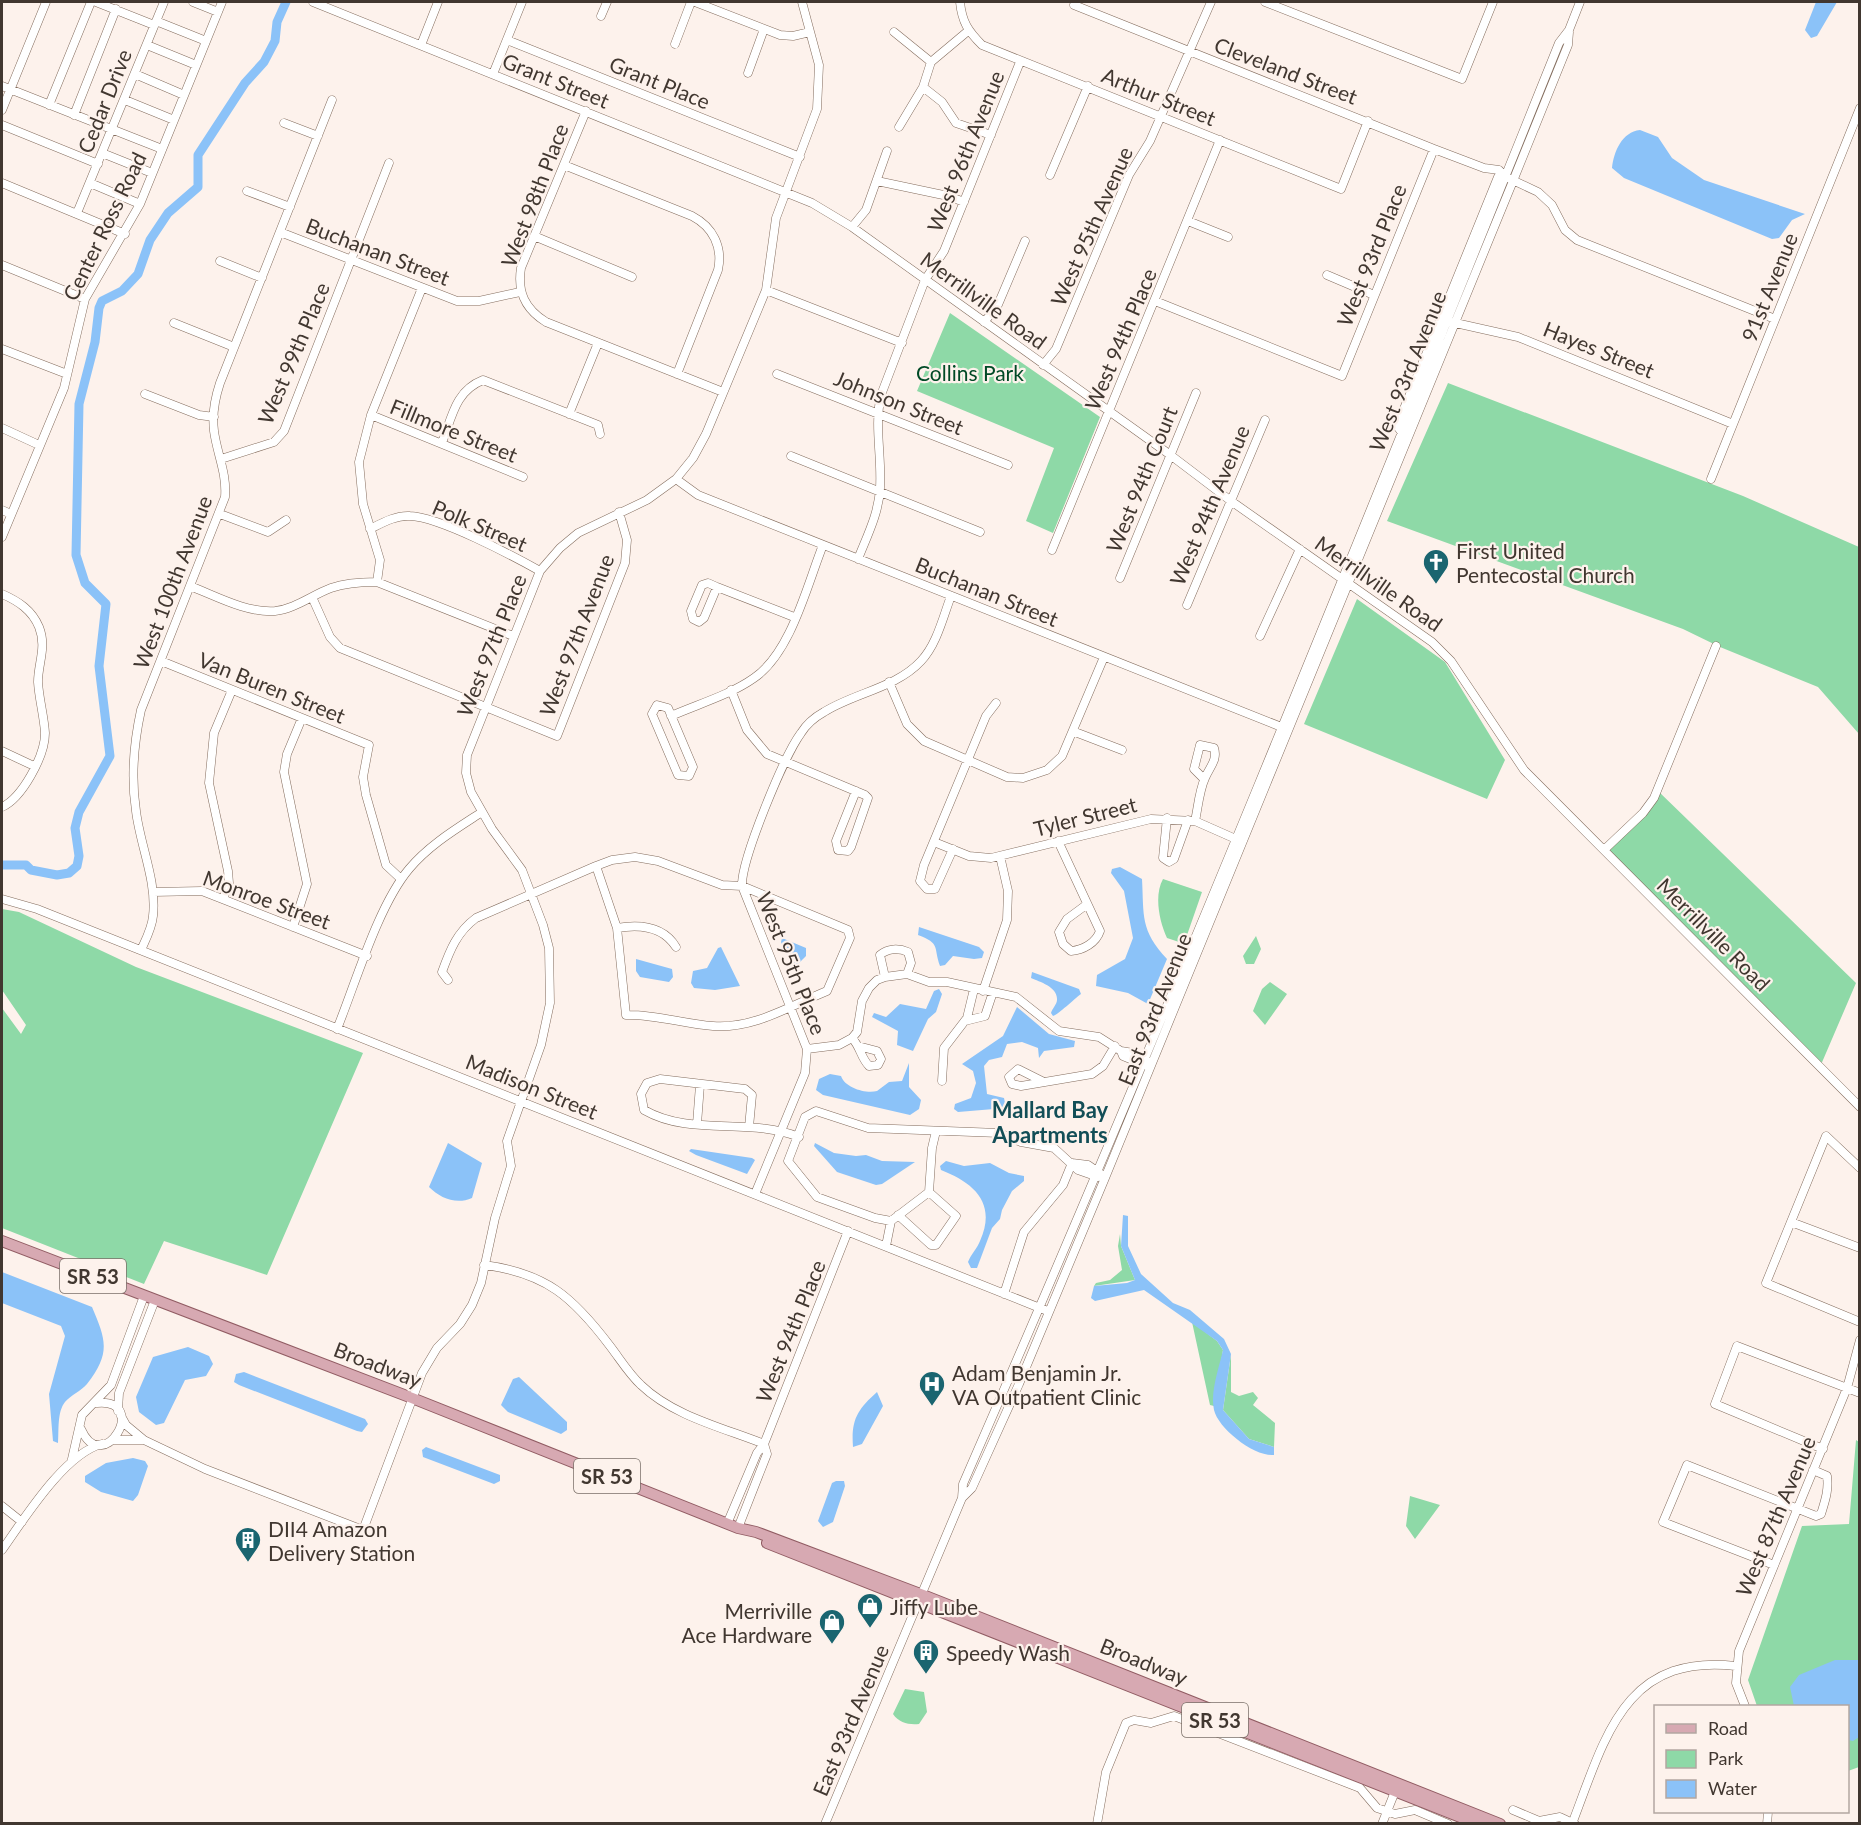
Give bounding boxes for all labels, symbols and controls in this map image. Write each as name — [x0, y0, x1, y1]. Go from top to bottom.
street label: Cleveland Street — [1211, 31, 1361, 109]
street label: Cedar Drive — [72, 45, 136, 157]
street label: Grant Street — [499, 47, 613, 113]
street label: Grant Place — [606, 50, 714, 114]
street label: Arthur Street — [1098, 62, 1220, 130]
street label: West 96th Avenue — [921, 67, 1009, 235]
street label: West 98th Place — [495, 120, 573, 270]
street label: West 95th Avenue — [1045, 143, 1137, 309]
street label: Center Ross Road — [57, 148, 151, 304]
street label: West 93rd Place — [1331, 180, 1411, 330]
street label: Buchanan Street — [303, 212, 454, 290]
street label: 91st Avenue — [1736, 229, 1802, 345]
street label: Merrillville Road — [916, 246, 1052, 354]
street label: West 94th Place — [1079, 264, 1161, 414]
street label: West 99th Place — [252, 278, 334, 428]
street label: West 93rd Avenue — [1363, 287, 1451, 455]
street label: Hayes Street — [1540, 315, 1658, 383]
park label: Collins Park — [916, 360, 1024, 385]
street label: Johnson Street — [831, 365, 968, 439]
street label: Fillmore Street — [387, 393, 522, 467]
street label: West 94th Court — [1100, 402, 1182, 556]
street label: West 94th Avenue — [1164, 421, 1254, 589]
street label: West 100th Avenue — [127, 492, 217, 672]
street label: Polk Street — [429, 494, 531, 556]
street label: Merrillville Road — [1311, 530, 1447, 636]
place label: First United Pentecostal Church — [1456, 538, 1635, 587]
church icon: First United Pentecostal Church — [1421, 547, 1451, 585]
street label: West 97th Avenue — [534, 550, 618, 720]
street label: Buchanan Street — [912, 551, 1062, 631]
street label: West 97th Place — [451, 570, 531, 720]
street label: Van Buren Street — [195, 646, 349, 728]
street label: Tyler Street — [1031, 791, 1140, 841]
street label: Monroe Street — [200, 864, 335, 934]
street label: Merrillville Road — [1652, 872, 1776, 996]
street label: West 95th Place — [752, 888, 832, 1038]
street label: East 93rd Avenue — [1112, 929, 1196, 1089]
street label: Madison Street — [463, 1048, 602, 1124]
district label: Mallard Bay Apartments — [991, 1096, 1109, 1148]
street label: West 94th Place — [750, 1256, 830, 1406]
road number: SR 53 — [60, 1259, 126, 1293]
street label: Broadway — [331, 1336, 426, 1392]
place label: Adam Benjamin Jr. VA Outpatient Clinic — [952, 1360, 1141, 1409]
hospital icon: Adam Benjamin Jr. VA Outpatient Clinic — [917, 1369, 947, 1407]
street label: West 87th Avenue — [1730, 1432, 1820, 1600]
road number: SR 53 — [574, 1459, 640, 1493]
place label: DII4 Amazon Delivery Station — [268, 1516, 415, 1565]
building icon: DII4 Amazon Delivery Station — [233, 1525, 263, 1563]
shop icon: Jiffy Lube — [855, 1591, 885, 1629]
place label: Jiffy Lube — [890, 1594, 978, 1619]
place label: Merriville Ace Hardware — [682, 1598, 812, 1647]
shop icon: Merriville Ace Hardware — [817, 1607, 847, 1645]
street label: Broadway — [1097, 1632, 1192, 1690]
building icon: Speedy Wash — [911, 1637, 941, 1675]
place label: Speedy Wash — [946, 1640, 1070, 1665]
street label: East 93rd Avenue — [807, 1641, 893, 1799]
road number: SR 53 — [1182, 1703, 1248, 1737]
legend — [1654, 1705, 1849, 1813]
text: Road — [1708, 1717, 1748, 1739]
text: Park — [1708, 1747, 1744, 1769]
text: Water — [1708, 1777, 1757, 1799]

